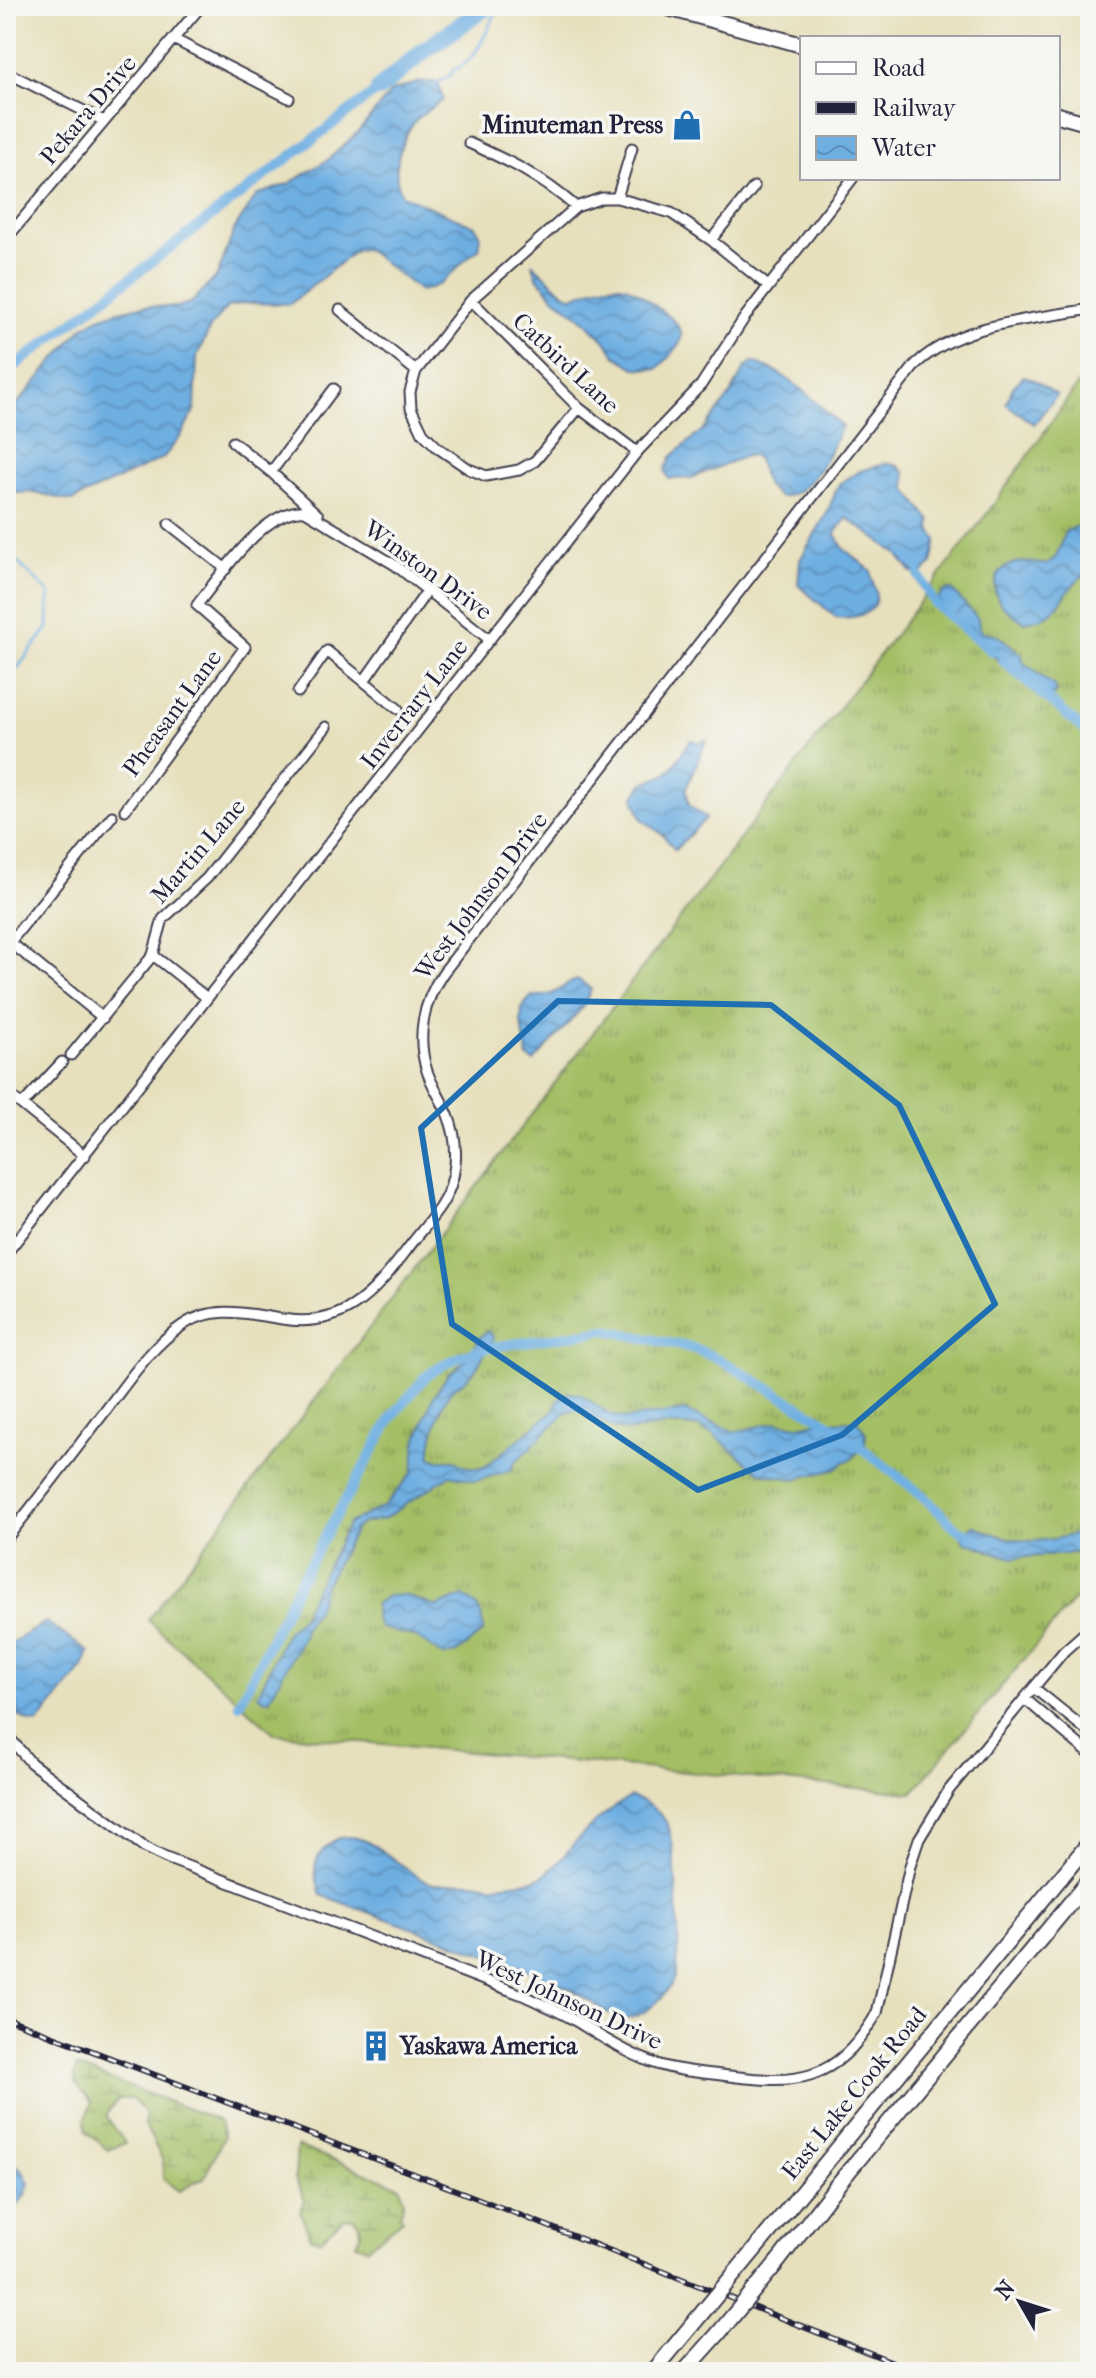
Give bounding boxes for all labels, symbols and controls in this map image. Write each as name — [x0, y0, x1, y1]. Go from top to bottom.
legend — [800, 36, 1060, 180]
street label: Pekara Drive — [34, 49, 142, 170]
text: Road — [872, 54, 926, 82]
text: Railway — [872, 94, 957, 122]
shop icon: Minuteman Press — [670, 108, 704, 142]
place label: Minuteman Press — [482, 111, 663, 139]
text: Water — [871, 134, 936, 162]
street label: Catbird Lane — [507, 307, 625, 419]
street label: Winston Drive — [358, 514, 498, 626]
street label: Inverrary Lane — [355, 633, 474, 775]
street label: Pheasant Lane — [117, 644, 227, 782]
street label: Martin Lane — [145, 793, 251, 909]
street label: West Johnson Drive — [408, 806, 553, 986]
street label: West Johnson Drive — [470, 1944, 667, 2056]
street label: East Lake Cook Road — [776, 2000, 933, 2185]
building icon: Yaskawa America — [359, 2029, 393, 2063]
place label: Yaskawa America — [398, 2032, 578, 2060]
north arrow — [980, 2262, 1060, 2342]
text: N — [990, 2275, 1021, 2305]

